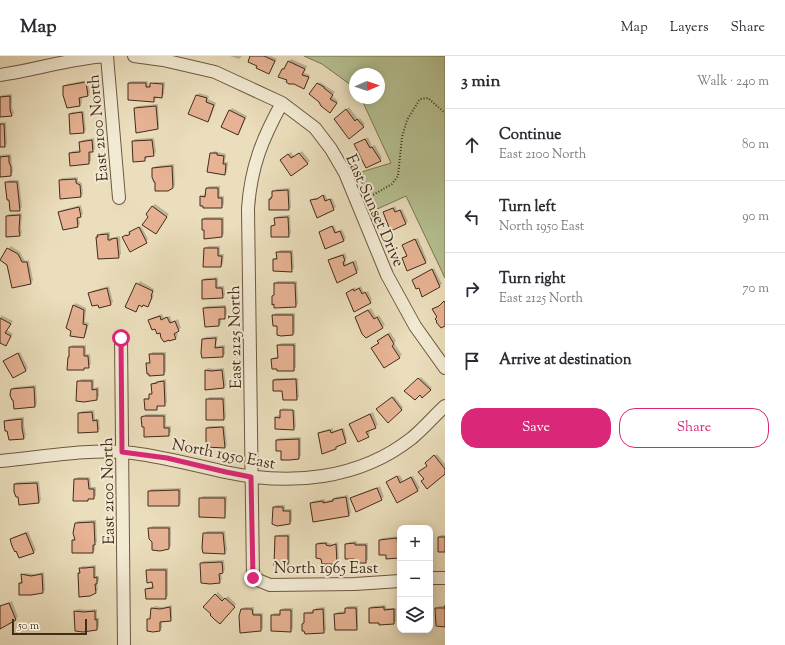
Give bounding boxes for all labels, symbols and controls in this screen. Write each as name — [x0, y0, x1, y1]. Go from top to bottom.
text: Map — [20, 14, 57, 41]
text: Map — [621, 18, 648, 38]
text: Layers — [670, 18, 708, 38]
text: Share — [730, 18, 765, 38]
north arrow — [349, 68, 385, 104]
text: 3 min — [461, 70, 500, 94]
street label: East 2100 North — [83, 73, 116, 182]
text: Walk · 240 m — [697, 73, 769, 91]
text: Continue — [499, 125, 561, 146]
icon: ahead — [461, 134, 483, 156]
text: 80 m — [742, 136, 769, 154]
text: East 2100 North — [499, 146, 586, 164]
street label: East Sunset Drive — [339, 151, 409, 271]
text: Turn left — [499, 197, 556, 218]
icon: left — [461, 206, 483, 228]
text: 90 m — [742, 208, 769, 226]
text: North 1950 East — [499, 218, 584, 236]
text: Turn right — [499, 269, 565, 290]
icon: right — [461, 278, 483, 300]
text: 70 m — [742, 280, 769, 298]
street label: East 2125 North — [224, 284, 249, 389]
text: East 2125 North — [499, 290, 583, 308]
route start — [112, 329, 130, 347]
icon: arrive — [461, 350, 483, 372]
text: Arrive at destination — [499, 350, 632, 371]
button: Save — [461, 408, 611, 448]
button: Share — [619, 408, 769, 448]
street label: North 1950 East — [170, 434, 278, 477]
street label: East 2100 North — [97, 436, 122, 545]
map controls — [397, 525, 433, 633]
button: + — [397, 525, 433, 561]
street label: North 1965 East — [274, 558, 379, 581]
button: − — [397, 561, 433, 597]
route end — [244, 569, 262, 587]
button: layers — [397, 597, 433, 633]
scale bar — [12, 617, 87, 636]
text: 50 m — [18, 618, 39, 634]

